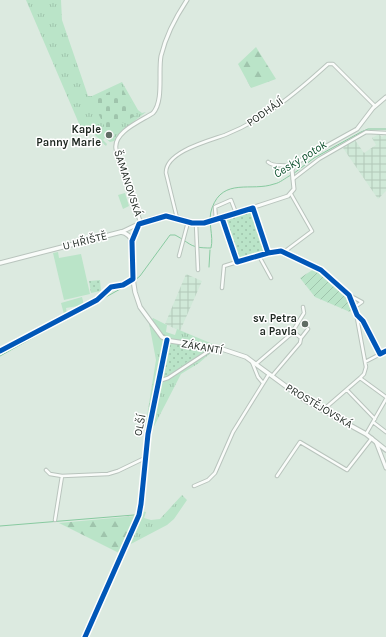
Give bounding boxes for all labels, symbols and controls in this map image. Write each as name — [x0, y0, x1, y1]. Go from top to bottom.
street label: PODHÁJÍ — [243, 93, 287, 129]
place label: Kaple Panny Marie — [36, 123, 101, 149]
marker: Kaple Panny Marie — [104, 130, 114, 140]
water label: Český potok — [270, 136, 330, 181]
street label: ŠAMANOVSKÁ — [111, 148, 147, 218]
street label: U HŘIŠTĚ — [61, 227, 109, 253]
place label: sv. Petra a Pavla — [253, 312, 297, 338]
marker: sv. Petra a Pavla — [300, 319, 310, 329]
street label: ZÁKANTÍ — [180, 335, 225, 357]
street label: PROSTĚJOVSKÁ — [283, 379, 356, 431]
street label: OLŠÍ — [130, 412, 149, 437]

